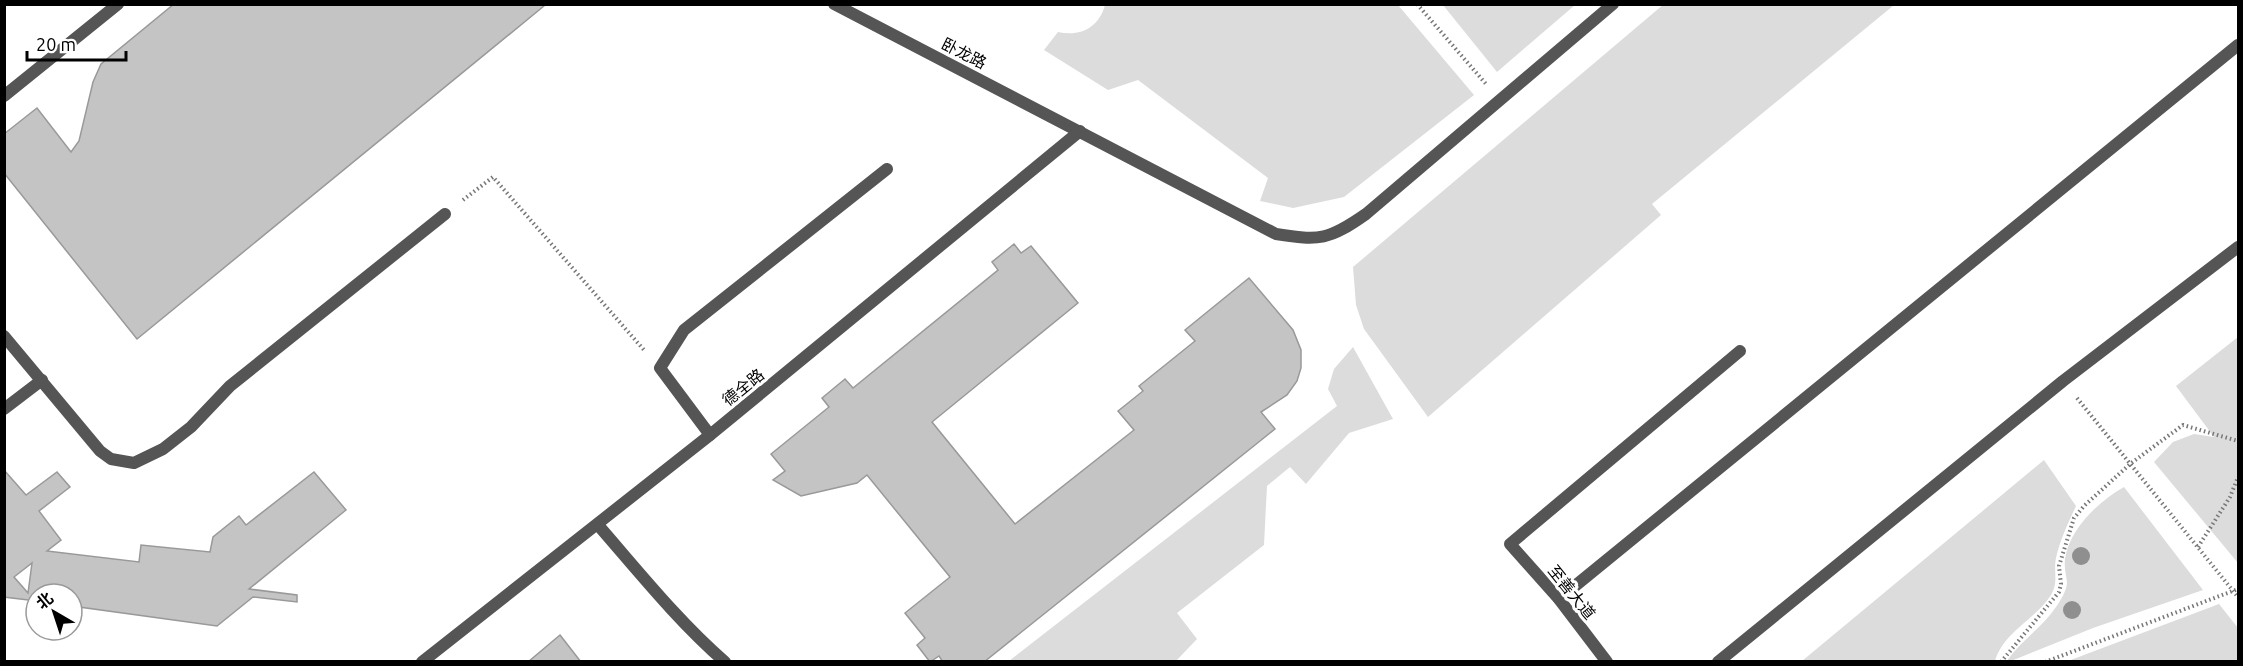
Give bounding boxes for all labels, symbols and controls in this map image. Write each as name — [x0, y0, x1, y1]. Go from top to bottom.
scale bar — [27, 24, 126, 62]
text: 20 m — [36, 34, 76, 54]
street label: 卧龙路 — [939, 34, 989, 72]
street label: 德全路 — [719, 365, 767, 409]
street label: 至善大道 — [1545, 561, 1599, 623]
north arrow — [24, 582, 84, 642]
text: 北 — [33, 588, 56, 612]

